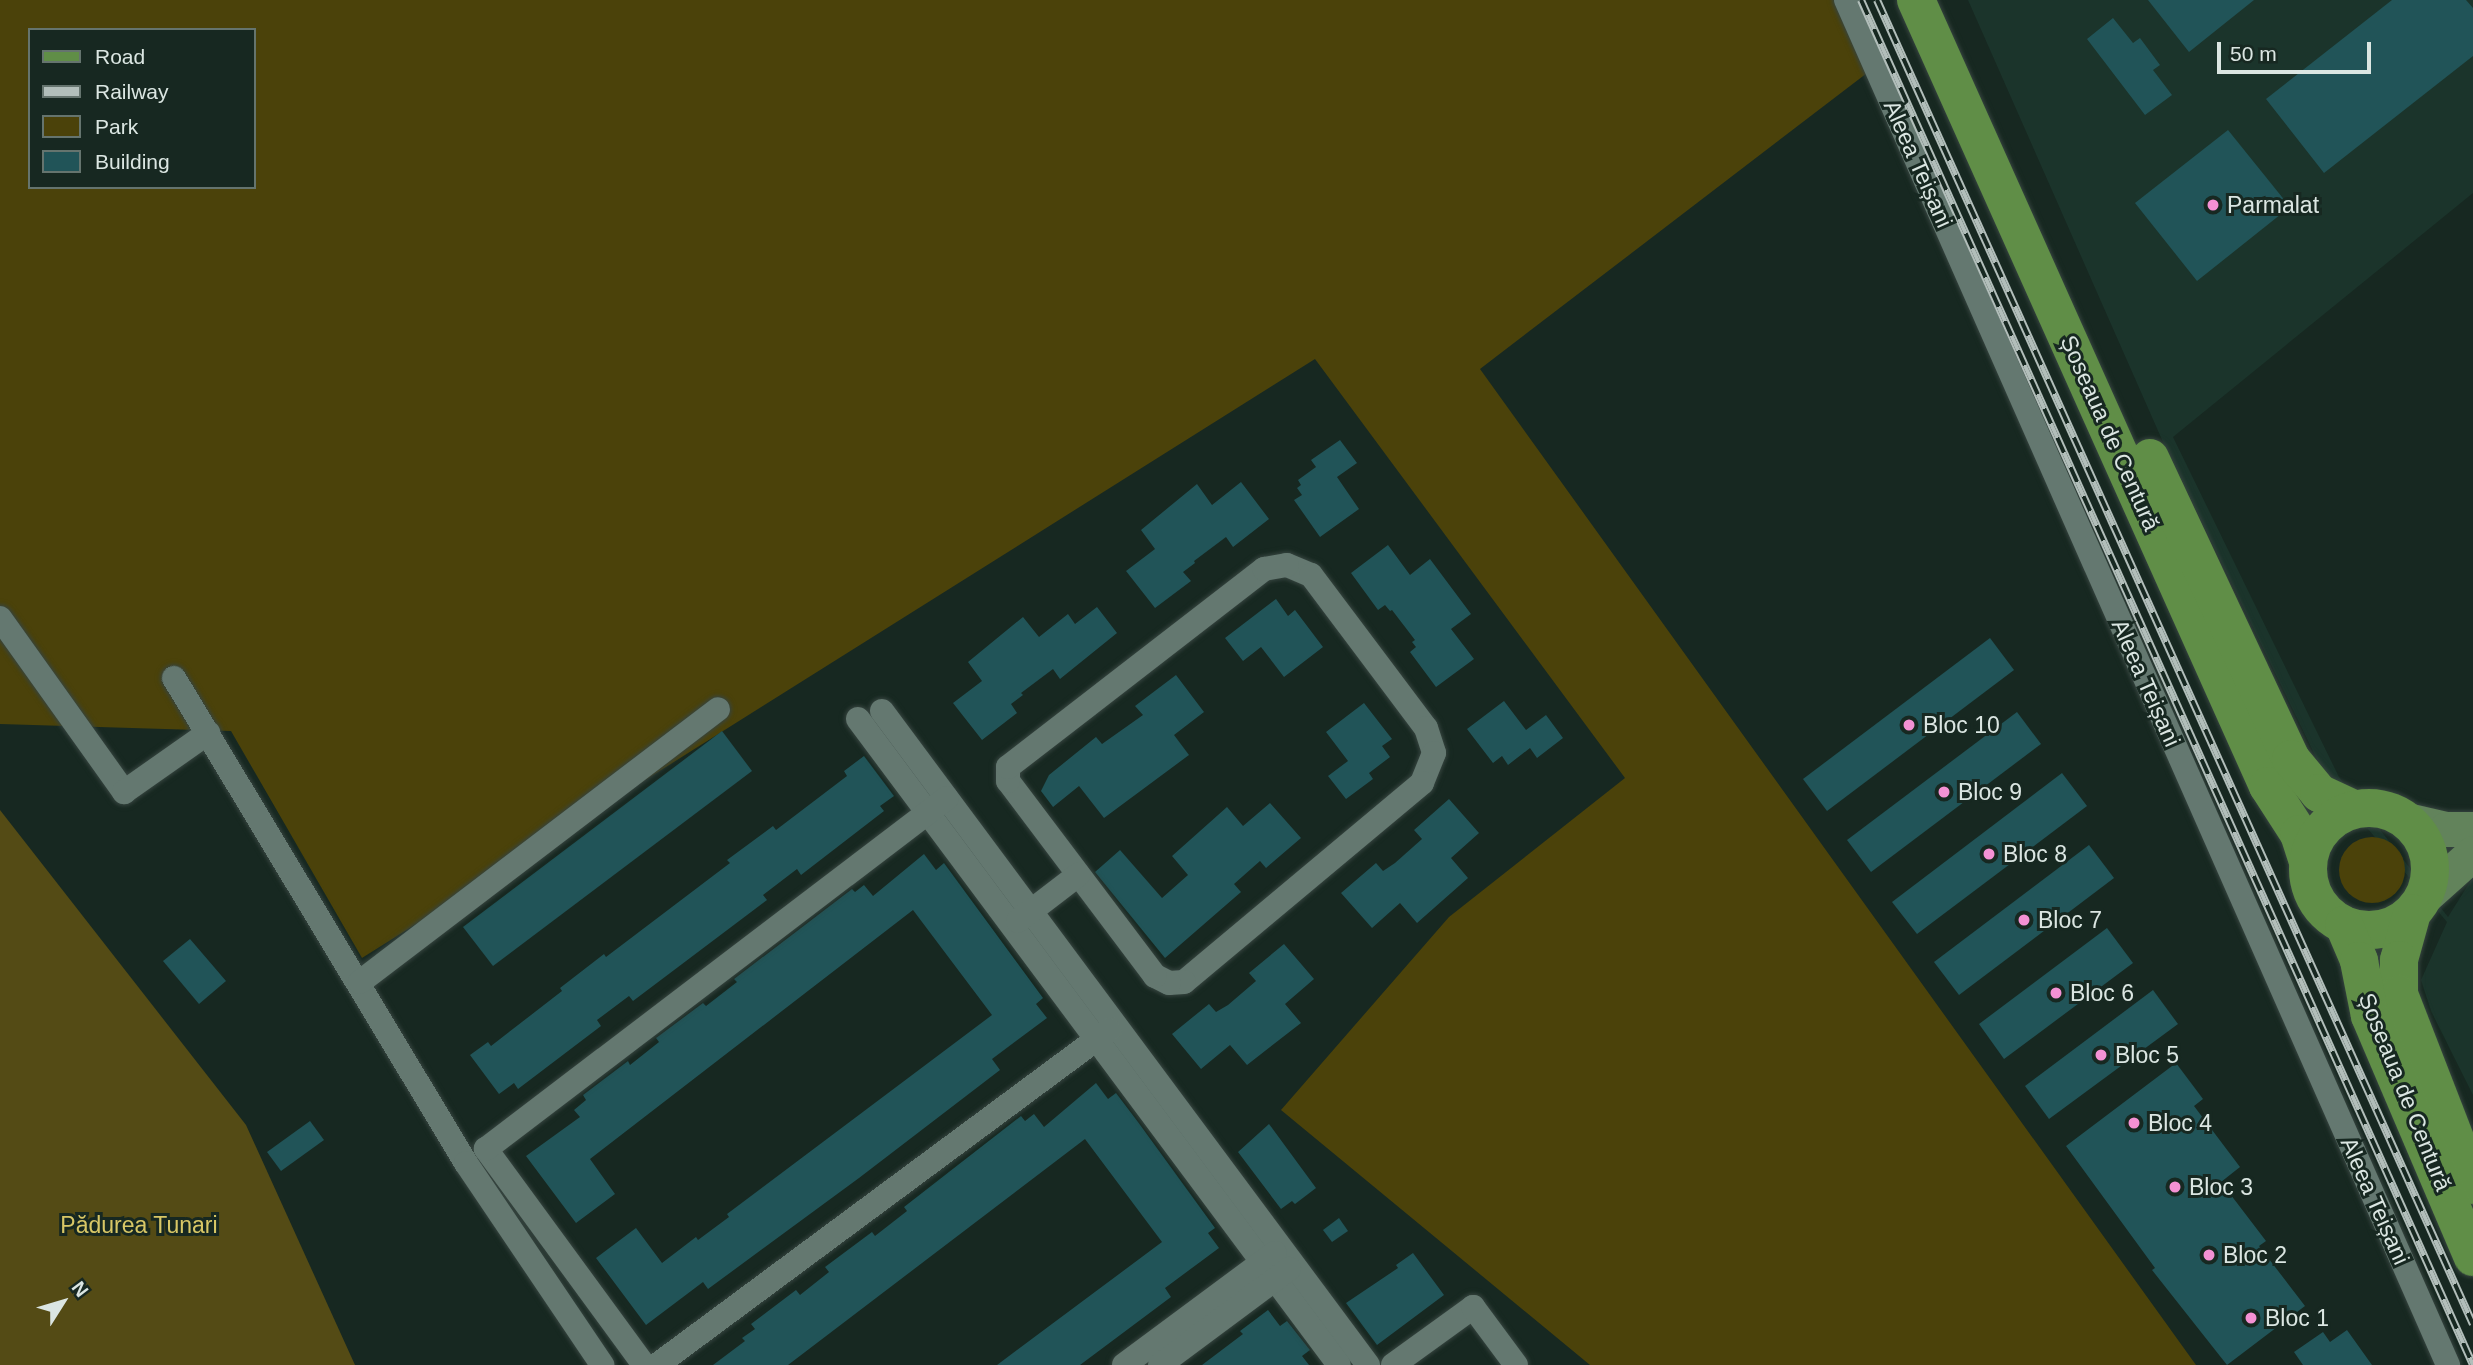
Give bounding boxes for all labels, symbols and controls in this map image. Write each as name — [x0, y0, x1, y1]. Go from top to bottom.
legend — [28, 28, 256, 189]
scale bar — [2221, 28, 2375, 72]
text: 50 m — [2230, 42, 2277, 65]
text: Road — [95, 45, 145, 68]
text: Railway — [95, 80, 169, 103]
street label: Aleea Teișani — [1878, 96, 1958, 232]
text: Park — [95, 115, 138, 138]
text: Building — [95, 150, 170, 173]
place label: Parmalat — [2227, 191, 2319, 219]
marker: Parmalat — [2205, 197, 2221, 213]
street label: Șoseaua de Centură — [2054, 331, 2166, 535]
street label: Aleea Teișani — [2106, 615, 2186, 751]
place label: Bloc 10 — [1923, 711, 2000, 739]
marker: Bloc 10 — [1901, 717, 1917, 733]
place label: Bloc 9 — [1958, 778, 2022, 806]
marker: Bloc 9 — [1936, 784, 1952, 800]
place label: Bloc 8 — [2003, 840, 2067, 868]
marker: Bloc 8 — [1981, 846, 1997, 862]
place label: Bloc 7 — [2038, 906, 2102, 934]
marker: Bloc 7 — [2016, 912, 2032, 928]
place label: Bloc 6 — [2070, 979, 2134, 1007]
marker: Bloc 6 — [2048, 985, 2064, 1001]
street label: Șoseaua de Centură — [2353, 989, 2457, 1195]
place label: Bloc 5 — [2115, 1041, 2179, 1069]
marker: Bloc 5 — [2093, 1047, 2109, 1063]
place label: Bloc 4 — [2148, 1109, 2212, 1137]
marker: Bloc 4 — [2126, 1115, 2142, 1131]
street label: Aleea Teișani — [2335, 1133, 2415, 1269]
place label: Bloc 3 — [2189, 1173, 2253, 1201]
marker: Bloc 3 — [2167, 1179, 2183, 1195]
park label: Pădurea Tunari — [60, 1211, 218, 1239]
place label: Bloc 2 — [2223, 1241, 2287, 1269]
marker: Bloc 2 — [2201, 1247, 2217, 1263]
north arrow — [28, 1267, 98, 1337]
text: N — [68, 1277, 93, 1301]
place label: Bloc 1 — [2265, 1304, 2329, 1332]
marker: Bloc 1 — [2243, 1310, 2259, 1326]

